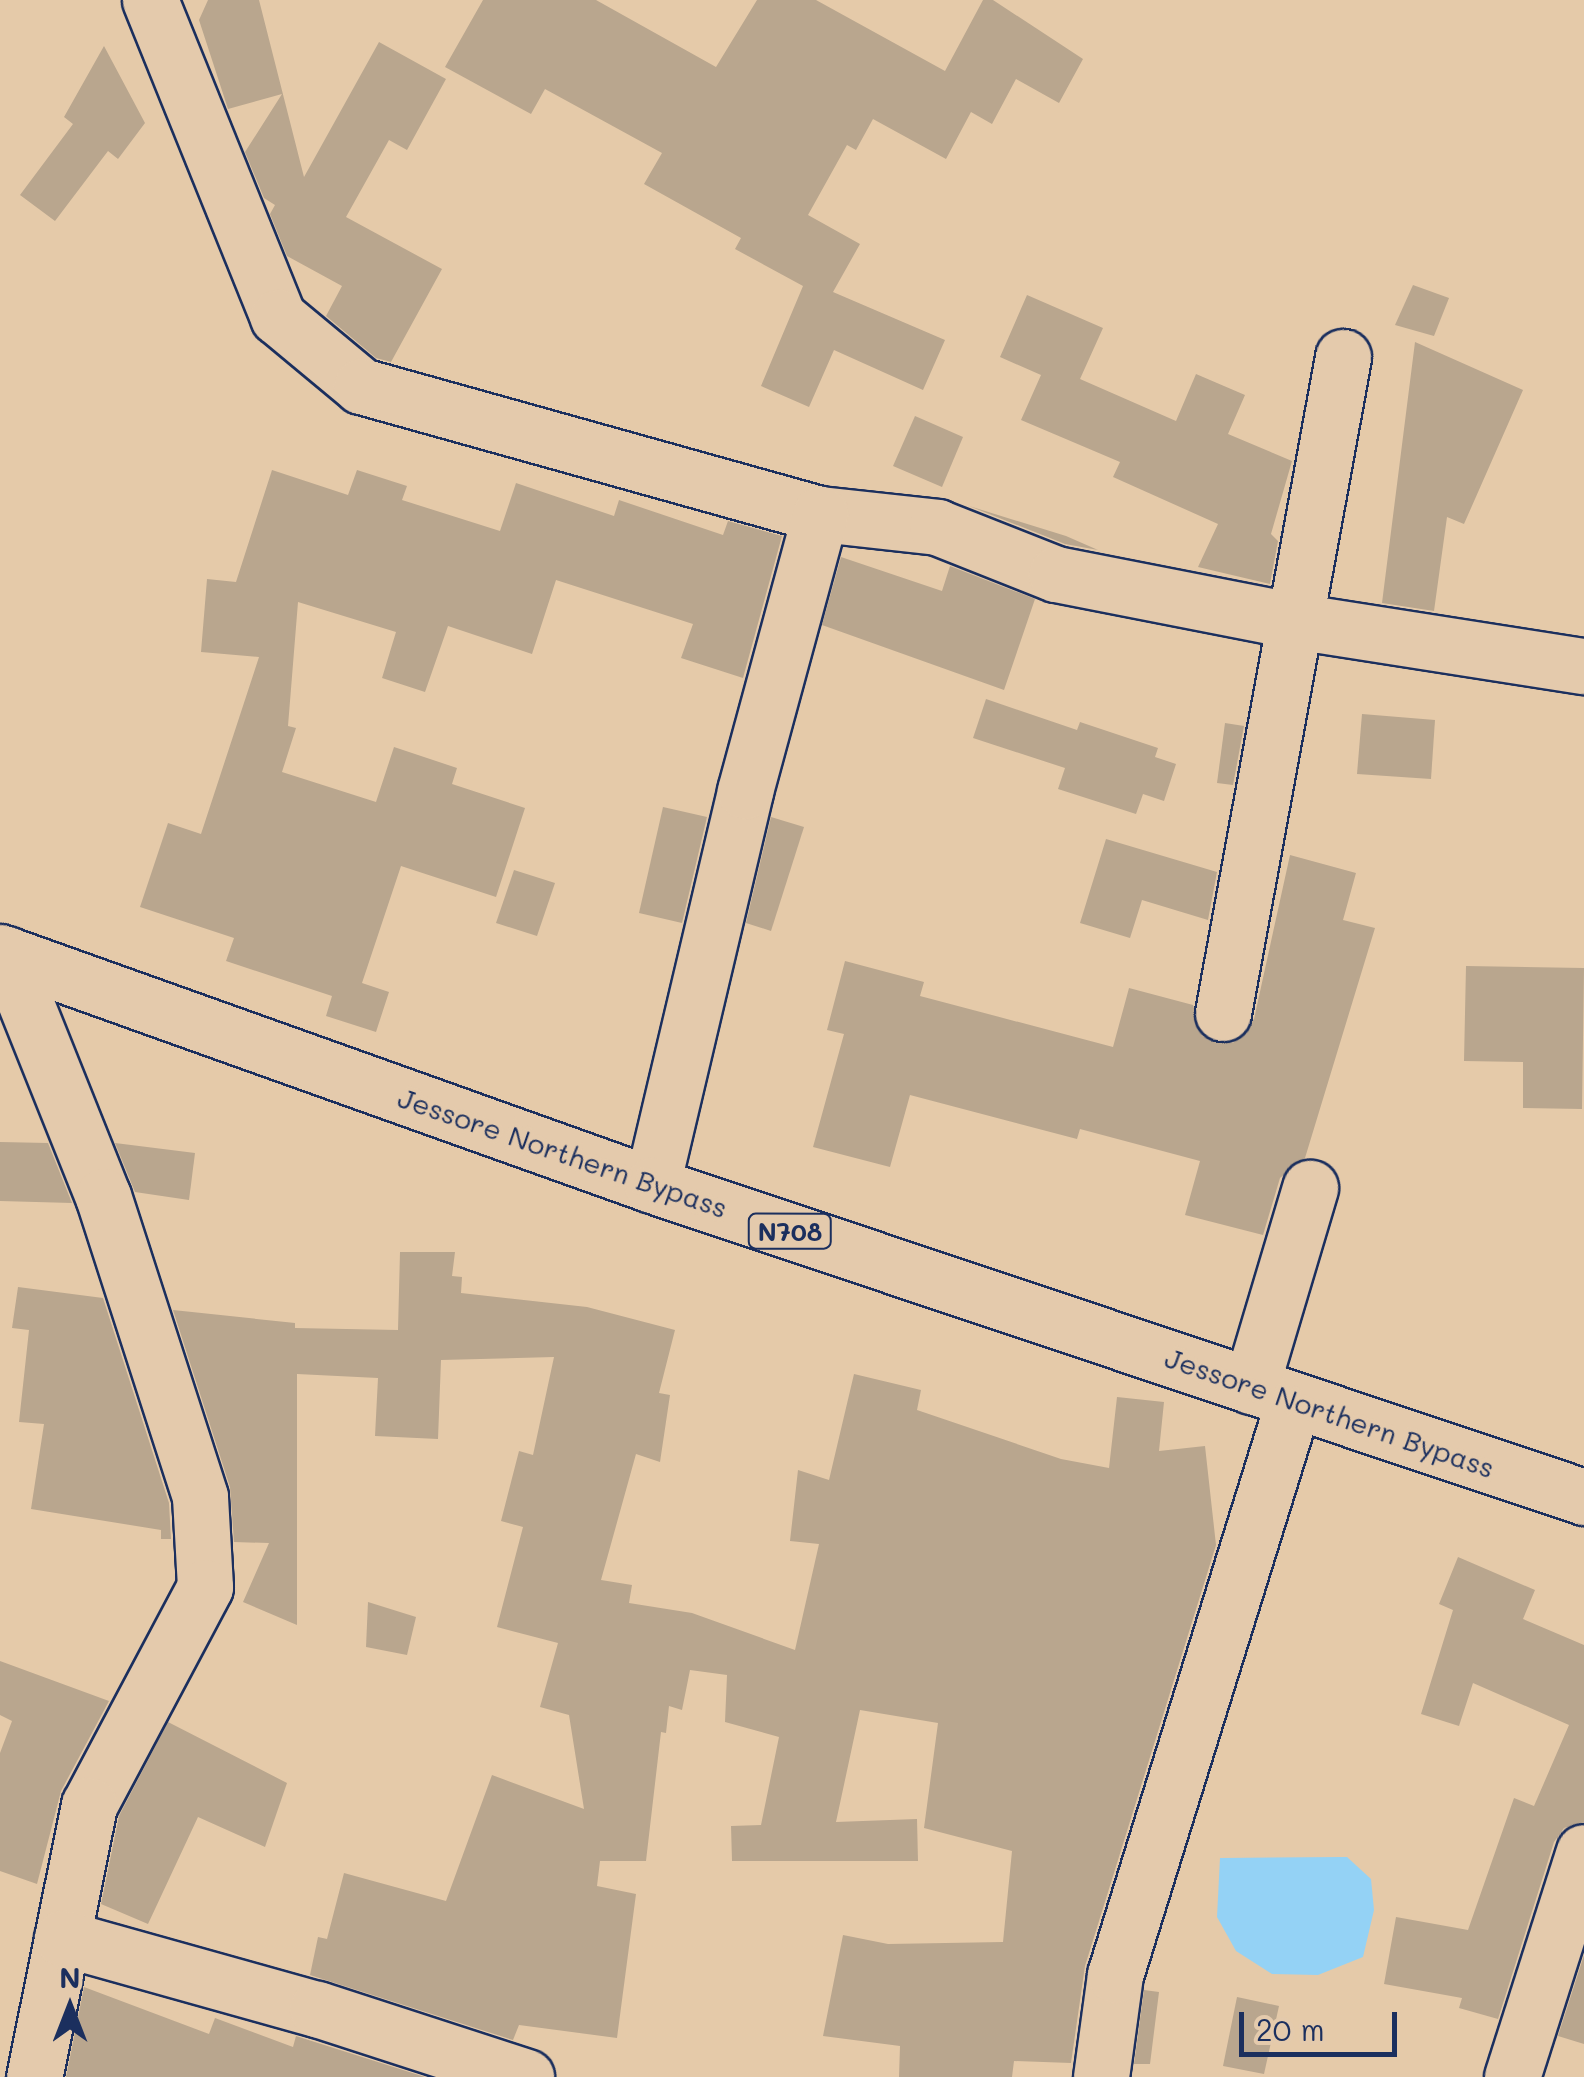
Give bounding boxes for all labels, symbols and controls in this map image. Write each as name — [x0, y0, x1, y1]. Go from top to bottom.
street label: Jessore Northern Bypass — [394, 1080, 732, 1224]
road number: N708 — [748, 1211, 832, 1251]
street label: Jessore Northern Bypass — [1161, 1340, 1499, 1484]
north arrow — [20, 1957, 120, 2057]
text: N — [59, 1959, 81, 1995]
scale bar — [1244, 1992, 1402, 2054]
text: 20 m — [1256, 2009, 1325, 2049]

